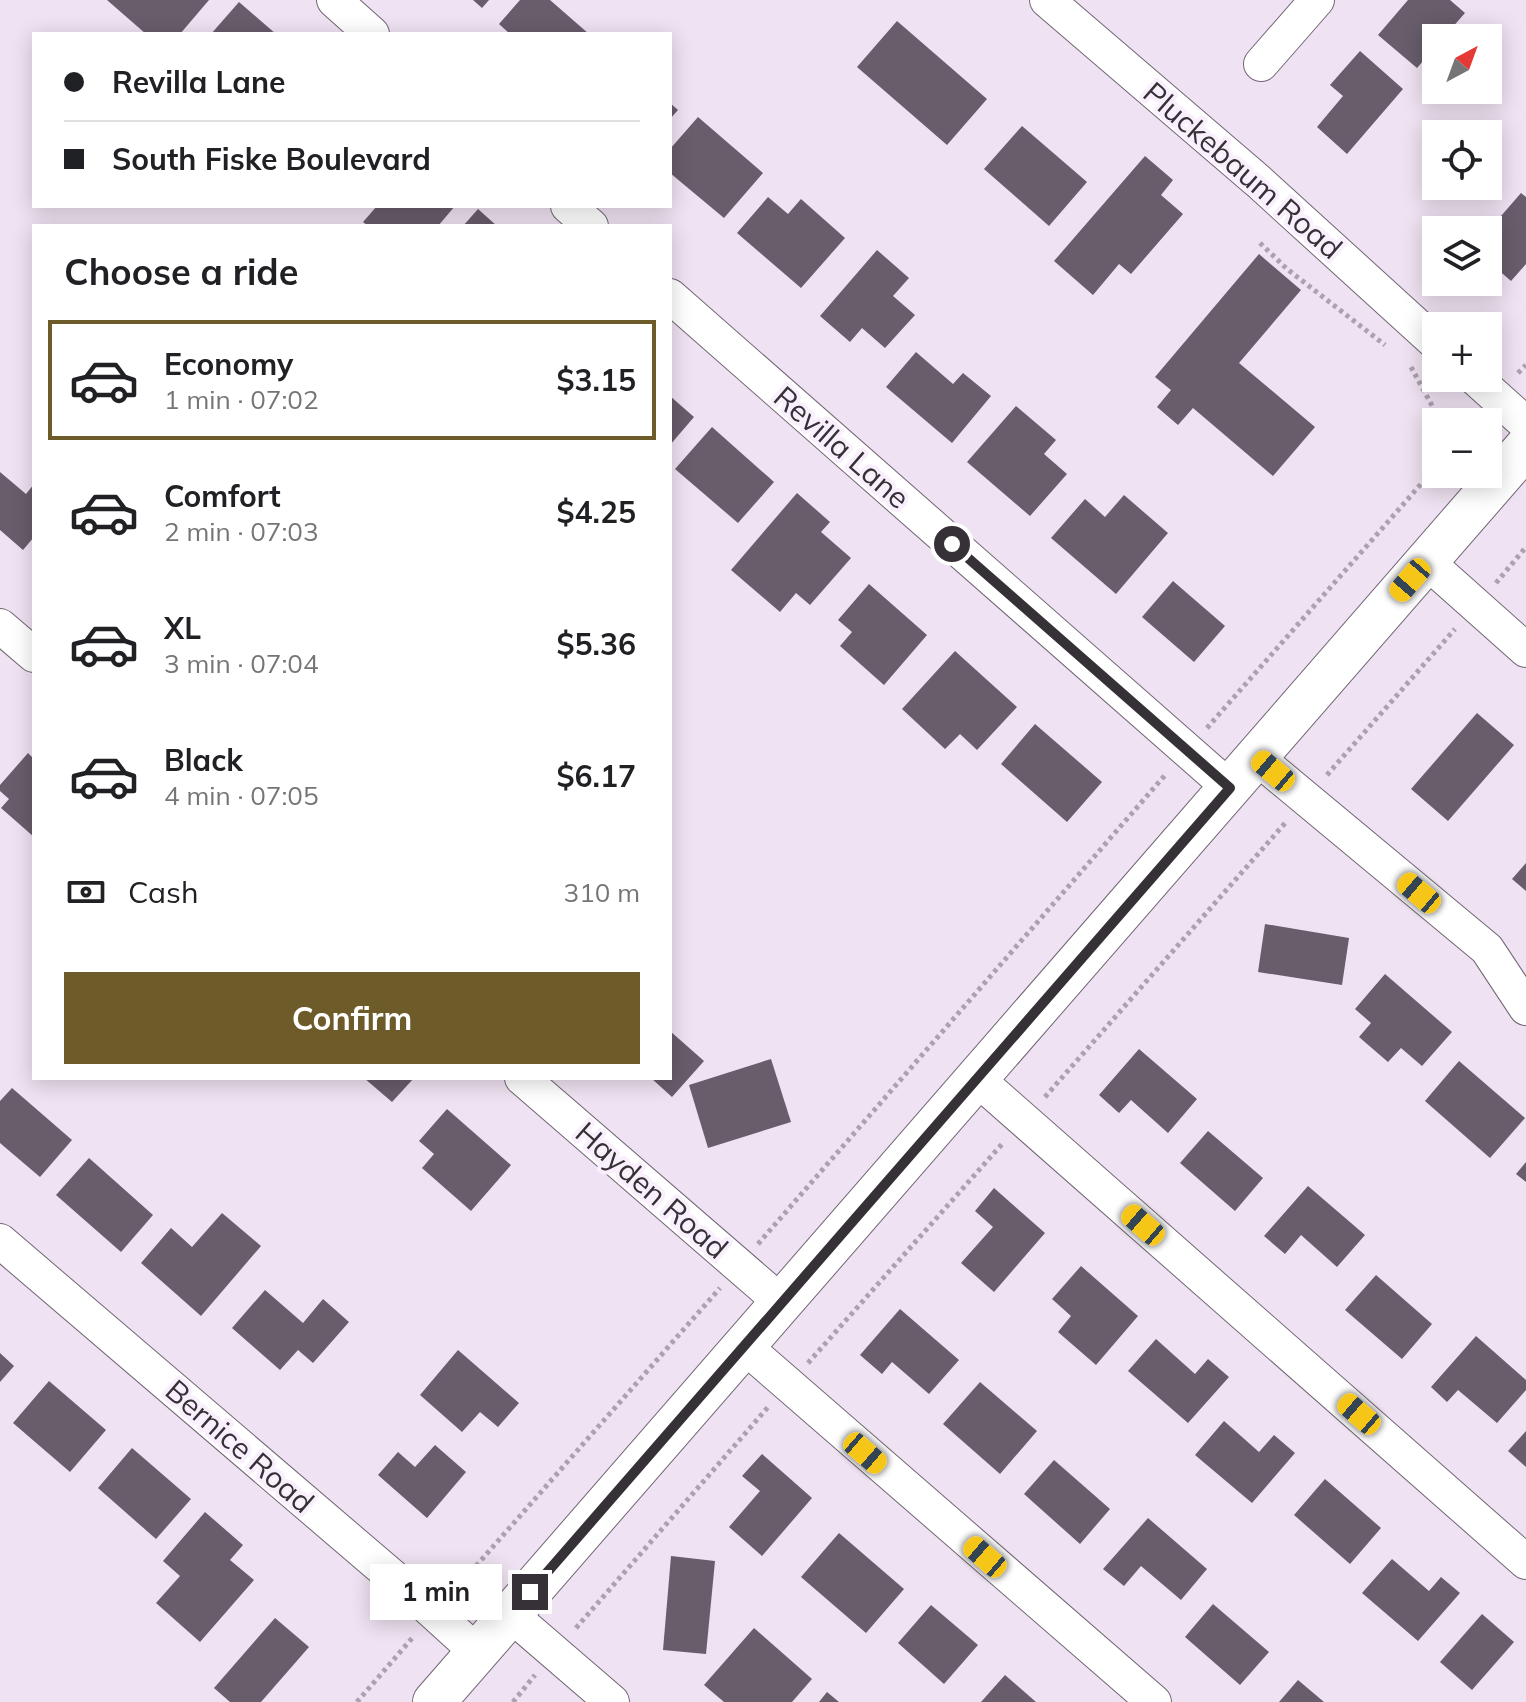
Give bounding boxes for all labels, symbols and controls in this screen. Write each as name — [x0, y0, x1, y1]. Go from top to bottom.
north arrow — [1422, 24, 1502, 104]
map controls — [1422, 24, 1502, 488]
text: Revilla Lane — [112, 63, 285, 101]
street label: Pluckebaum Road — [1136, 73, 1350, 267]
button: locate — [1422, 120, 1502, 200]
text: South Fiske Boulevard — [112, 140, 431, 178]
button: layers — [1422, 216, 1502, 296]
text: Choose a ride — [64, 249, 298, 294]
button: + — [1422, 312, 1502, 392]
icon: car — [68, 344, 140, 416]
text: Economy — [164, 345, 293, 383]
text: $3.15 — [557, 361, 636, 399]
street label: Revilla Lane — [766, 378, 918, 516]
text: 1 min · 07:02 — [164, 383, 319, 416]
button: − — [1422, 408, 1502, 488]
icon: car — [68, 476, 140, 548]
text: Comfort — [164, 477, 281, 515]
text: $4.25 — [557, 493, 636, 531]
text: 2 min · 07:03 — [164, 515, 319, 548]
route start — [934, 526, 970, 562]
car — [1385, 554, 1435, 606]
icon: car — [68, 608, 140, 680]
text: XL — [164, 609, 201, 647]
text: $5.36 — [557, 625, 636, 663]
text: 3 min · 07:04 — [164, 647, 319, 680]
icon: car — [68, 740, 140, 812]
text: Black — [164, 741, 243, 779]
car — [1247, 746, 1299, 796]
text: $6.17 — [557, 757, 636, 795]
text: 4 min · 07:05 — [164, 779, 319, 812]
car — [1393, 868, 1445, 918]
icon: cash — [64, 870, 108, 914]
text: Cash — [128, 873, 199, 911]
text: 310 m — [564, 876, 640, 909]
button: Confirm — [64, 972, 640, 1064]
street label: Hayden Road — [568, 1113, 736, 1267]
car — [1117, 1200, 1169, 1250]
street label: Bernice Road — [158, 1371, 322, 1521]
car — [1333, 1389, 1385, 1439]
car — [839, 1428, 891, 1478]
car — [959, 1532, 1011, 1582]
callout: 1 min — [370, 1564, 502, 1620]
route end — [512, 1574, 548, 1610]
text: 1 min — [402, 1575, 470, 1608]

